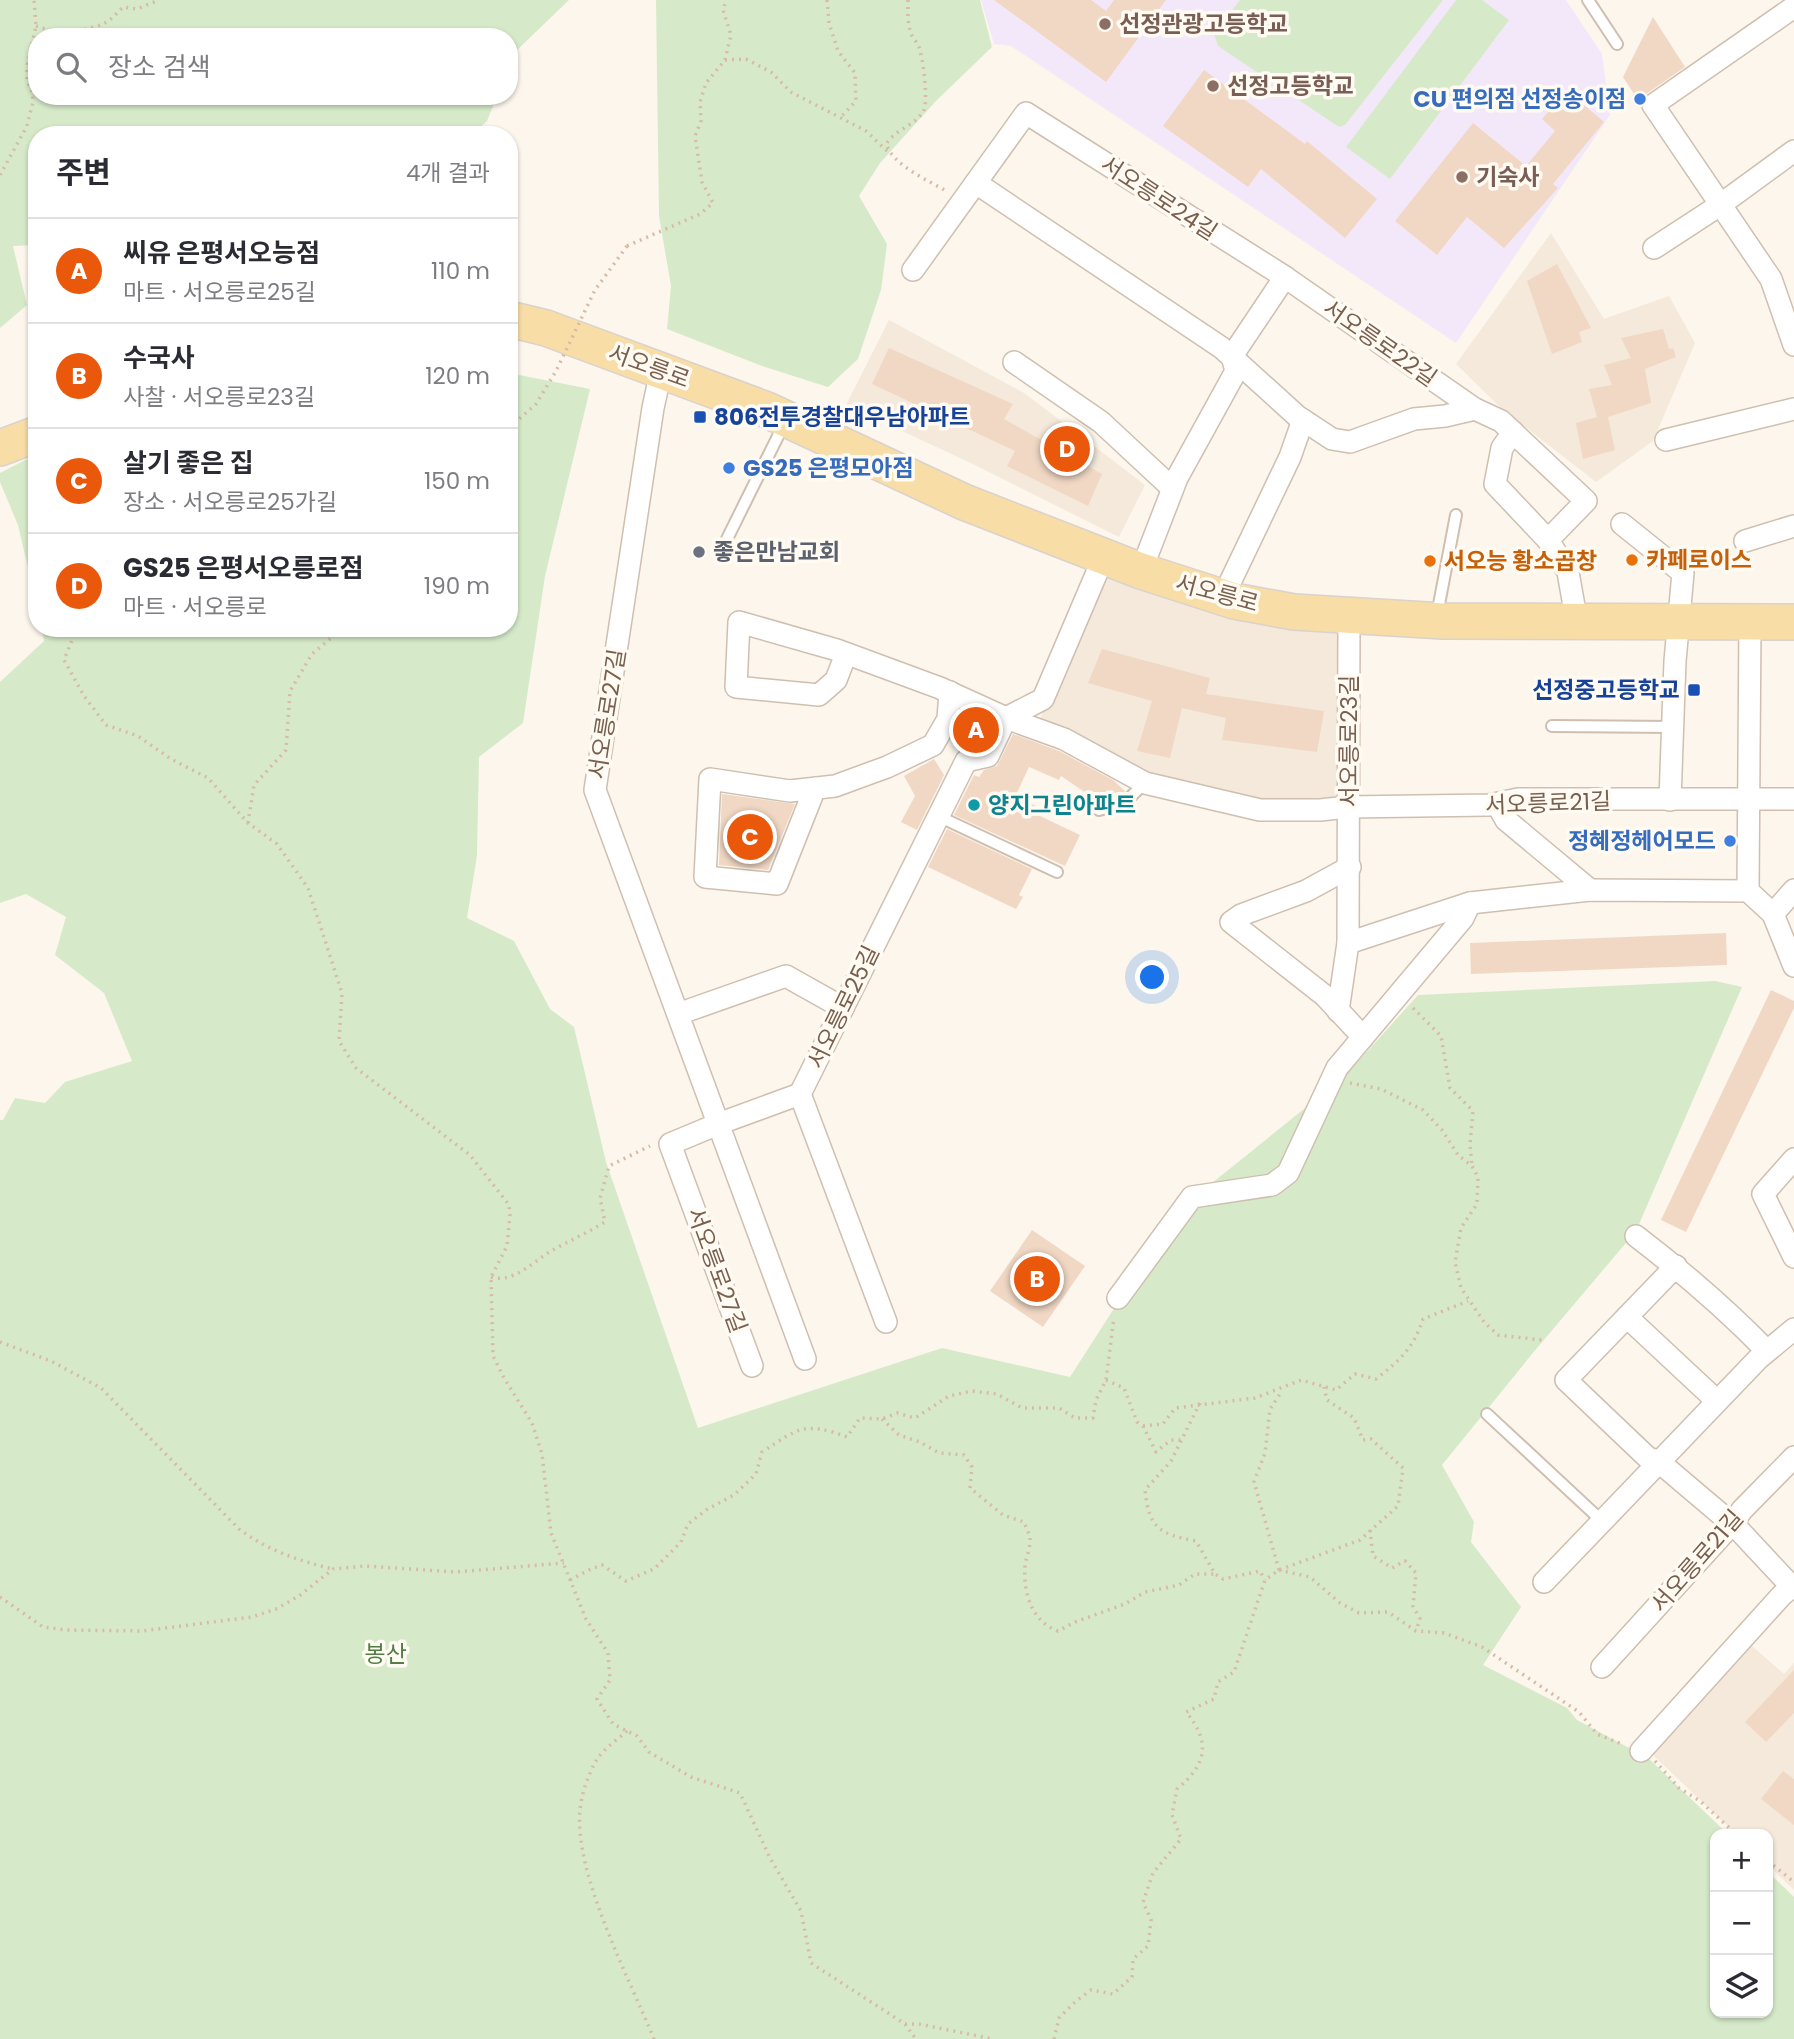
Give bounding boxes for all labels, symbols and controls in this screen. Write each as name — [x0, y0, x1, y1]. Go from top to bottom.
place label: 선정관광고등학교 — [1119, 8, 1288, 40]
marker: 선정관광고등학교 — [1097, 16, 1113, 32]
search box — [28, 28, 518, 105]
icon: search — [52, 48, 90, 86]
text: 장소 검색 — [108, 49, 211, 85]
place label: 선정고등학교 — [1227, 70, 1354, 102]
marker: 선정고등학교 — [1205, 78, 1221, 94]
place label: CU 편의점 선정송이점 — [1413, 83, 1626, 115]
marker: CU 편의점 선정송이점 — [1632, 91, 1648, 107]
street label: 서오릉로24길 — [1094, 148, 1224, 248]
text: 주변 — [56, 151, 111, 194]
text: 4개 결과 — [406, 157, 490, 189]
place label: 기숙사 — [1476, 161, 1539, 193]
marker: 기숙사 — [1454, 169, 1470, 185]
text: 씨유 은평서오능점 — [123, 235, 320, 271]
text: A — [71, 255, 87, 287]
text: 110 m — [431, 255, 490, 287]
text: 마트 · 서오릉로25길 — [123, 276, 316, 308]
street label: 서오릉로22길 — [1317, 292, 1443, 394]
street label: 서오릉로 — [604, 336, 694, 396]
text: 수국사 — [123, 340, 195, 376]
text: B — [71, 360, 87, 392]
text: 120 m — [425, 360, 490, 392]
text: 사찰 · 서오릉로23길 — [123, 381, 315, 413]
place label: 806전투경찰대우남아파트 — [714, 401, 970, 433]
marker: 806전투경찰대우남아파트 — [692, 409, 708, 425]
pin: D — [1044, 423, 1090, 475]
text: 살기 좋은 집 — [123, 445, 254, 481]
place label: GS25 은평모아점 — [743, 452, 913, 484]
marker: GS25 은평모아점 — [721, 460, 737, 476]
text: C — [70, 465, 88, 497]
text: 150 m — [424, 465, 490, 497]
text: 장소 · 서오릉로25가길 — [123, 486, 337, 518]
place label: 좋은만남교회 — [713, 536, 840, 568]
marker: 좋은만남교회 — [691, 544, 707, 560]
place label: 카페로이스 — [1646, 544, 1752, 576]
place label: 서오능 황소곱창 — [1444, 545, 1597, 577]
text: GS25 은평서오릉로점 — [123, 550, 364, 586]
marker: 카페로이스 — [1624, 552, 1640, 568]
marker: 서오능 황소곱창 — [1422, 553, 1438, 569]
street label: 서오릉로 — [1172, 567, 1262, 619]
text: D — [71, 570, 87, 602]
text: 190 m — [424, 570, 490, 602]
text: 마트 · 서오릉로 — [123, 591, 267, 623]
street label: 서오릉로27길 — [581, 647, 633, 781]
place label: 선정중고등학교 — [1532, 674, 1680, 706]
street label: 서오릉로23길 — [1333, 675, 1365, 807]
marker: 선정중고등학교 — [1686, 682, 1702, 698]
pin: A — [953, 704, 999, 756]
street label: 서오릉로21길 — [1484, 785, 1612, 821]
place label: 양지그린아파트 — [988, 789, 1136, 821]
marker: 양지그린아파트 — [966, 797, 982, 813]
pin: C — [727, 811, 773, 863]
place label: 정혜정헤어모드 — [1568, 825, 1716, 857]
marker: 정혜정헤어모드 — [1722, 833, 1738, 849]
street label: 서오릉로25길 — [799, 940, 887, 1074]
your location — [1135, 960, 1169, 994]
street label: 서오릉로27길 — [679, 1203, 755, 1337]
pin: B — [1014, 1253, 1060, 1305]
street label: 서오릉로21길 — [1643, 1503, 1751, 1619]
park label: 봉산 — [365, 1638, 407, 1670]
map controls — [1710, 1829, 1773, 2018]
button: + — [1710, 1829, 1773, 1892]
button: − — [1710, 1892, 1773, 1955]
button: layers — [1710, 1955, 1773, 2018]

